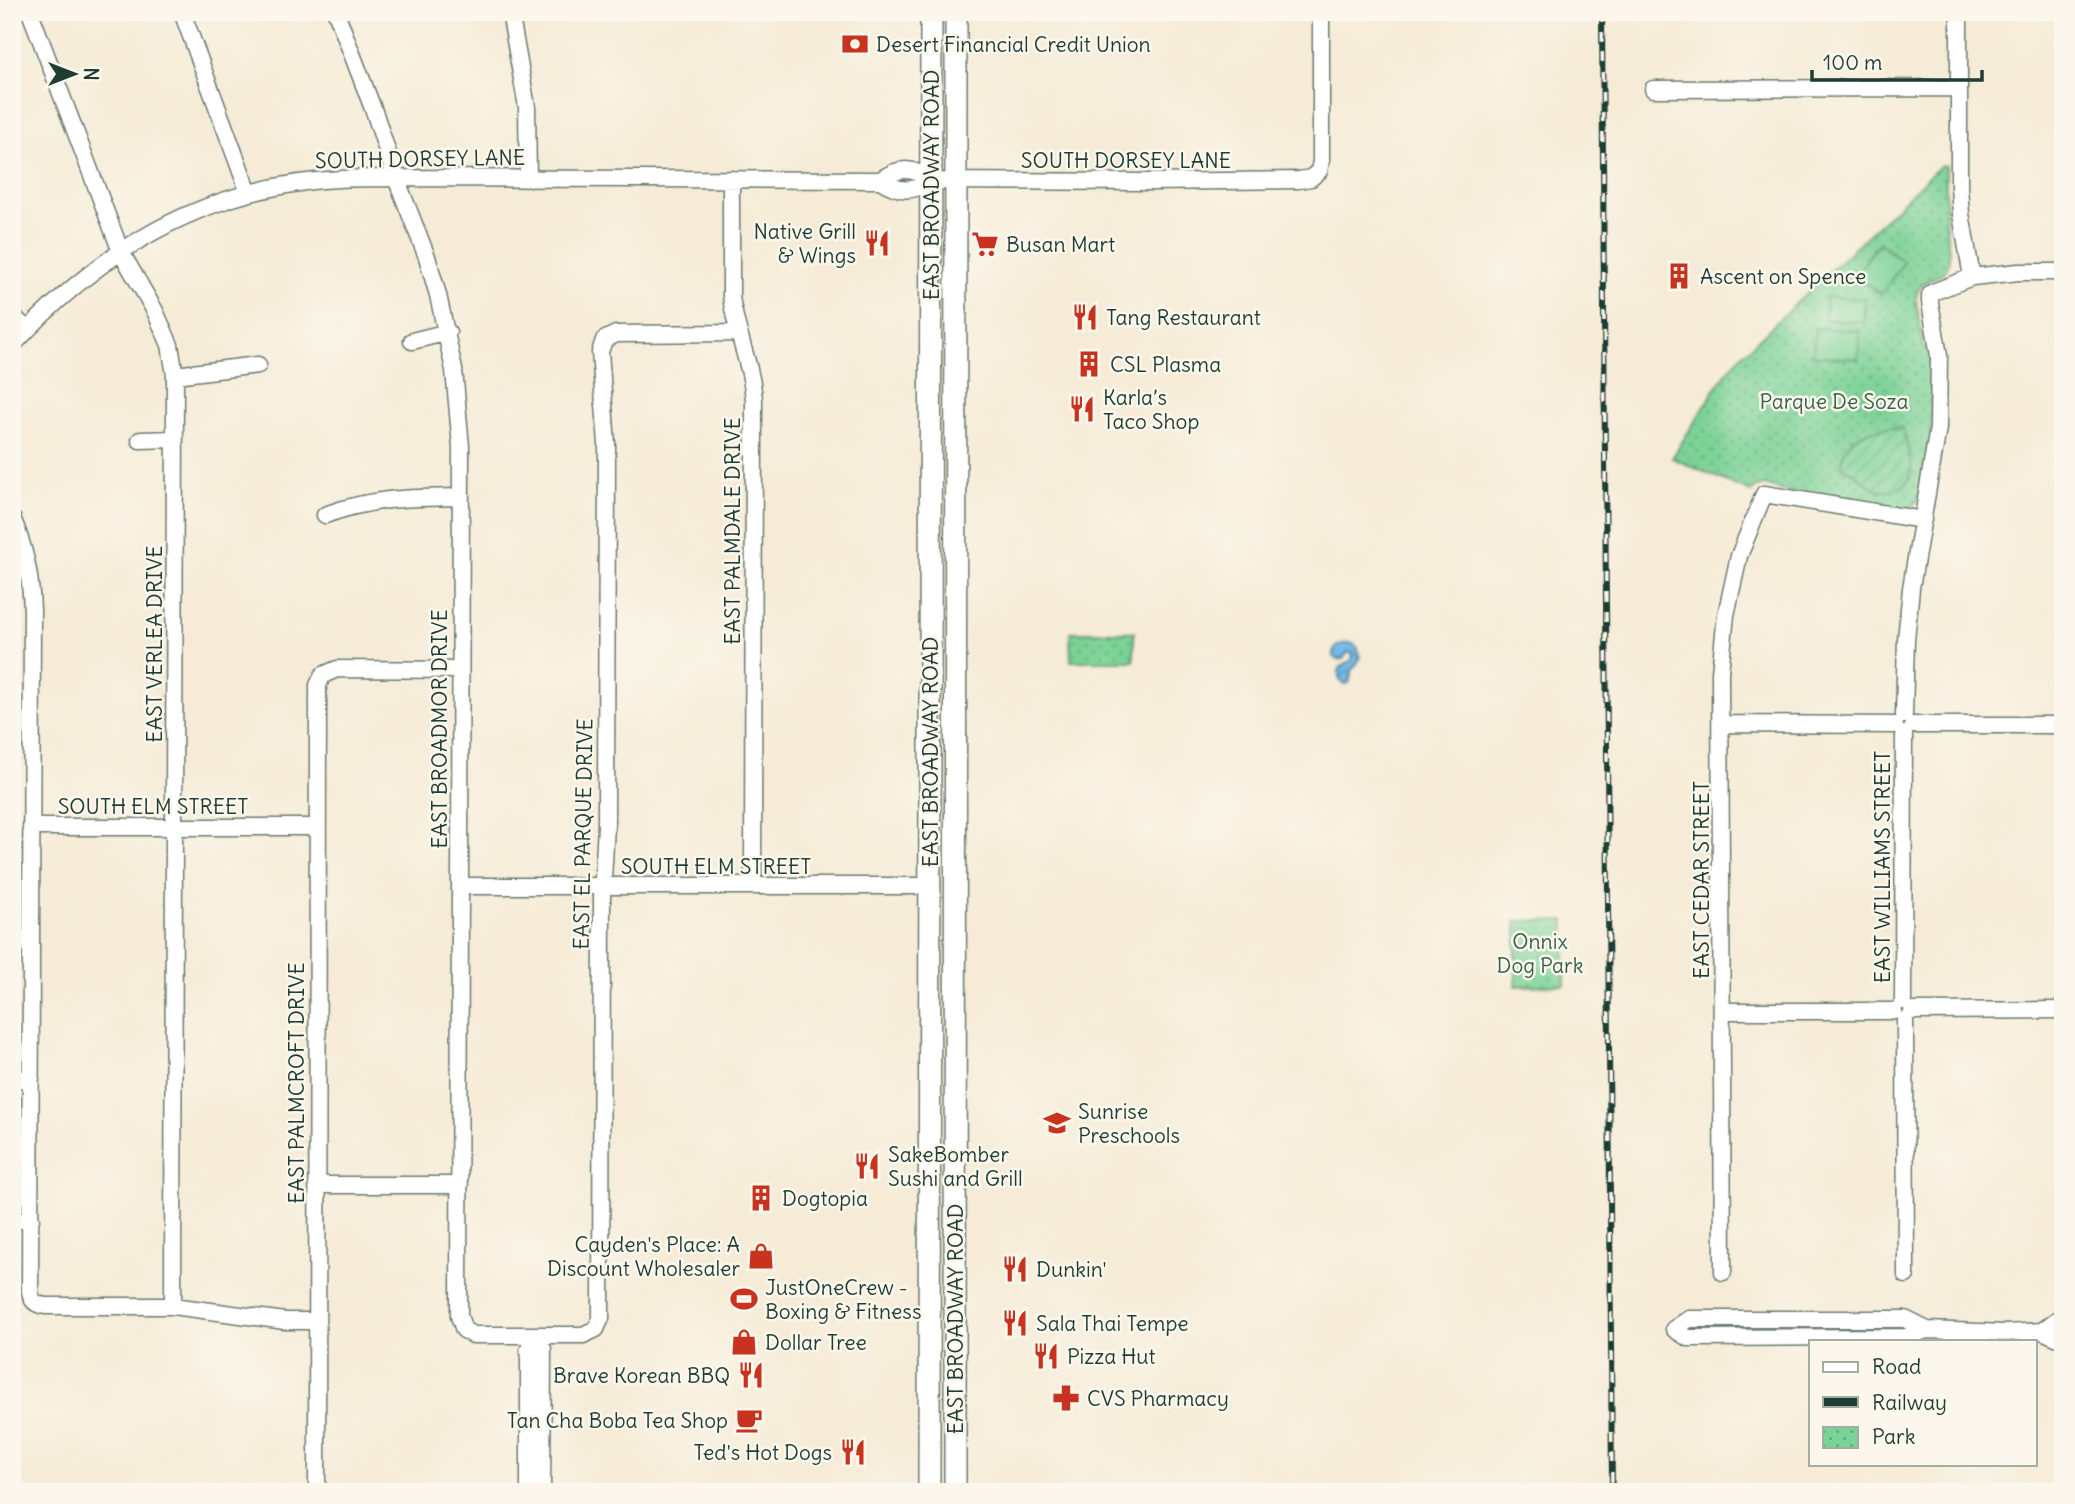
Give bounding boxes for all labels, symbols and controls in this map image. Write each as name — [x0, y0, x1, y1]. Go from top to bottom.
bank icon: Desert Financial Credit Union — [840, 29, 870, 59]
place label: Desert Financial Credit Union — [876, 31, 1151, 58]
north arrow — [38, 38, 108, 108]
scale bar — [1812, 38, 1982, 82]
text: 100 m — [1823, 49, 1882, 76]
text: N — [79, 67, 103, 81]
street label: EAST BROADWAY ROAD — [918, 70, 945, 300]
street label: SOUTH DORSEY LANE — [315, 144, 525, 174]
street label: SOUTH DORSEY LANE — [1021, 147, 1231, 174]
place label: Native Grill & Wings — [754, 218, 856, 269]
restaurant icon: Native Grill & Wings — [862, 228, 892, 258]
supermarket icon: Busan Mart — [970, 229, 1000, 259]
place label: Busan Mart — [1006, 231, 1115, 258]
building icon: Ascent on Spence — [1664, 261, 1694, 291]
place label: Ascent on Spence — [1700, 263, 1866, 290]
restaurant icon: Tang Restaurant — [1070, 302, 1100, 332]
place label: Tang Restaurant — [1106, 304, 1261, 331]
building icon: CSL Plasma — [1074, 349, 1104, 379]
place label: CSL Plasma — [1110, 351, 1221, 378]
place label: Karla’s Taco Shop — [1103, 384, 1199, 435]
park label: Parque De Soza — [1760, 388, 1908, 415]
restaurant icon: Karla’s Taco Shop — [1067, 394, 1097, 424]
street label: EAST PALMDALE DRIVE — [719, 417, 746, 645]
street label: EAST VERLEA DRIVE — [141, 545, 168, 743]
street label: EAST BROADMOR DRIVE — [426, 609, 453, 849]
street label: EAST BROADWAY ROAD — [917, 637, 944, 867]
street label: EAST EL PARQUE DRIVE — [567, 718, 599, 950]
street label: EAST WILLIAMS STREET — [1869, 751, 1896, 983]
street label: EAST CEDAR STREET — [1688, 781, 1715, 979]
street label: SOUTH ELM STREET — [58, 793, 248, 820]
street label: SOUTH ELM STREET — [621, 853, 811, 880]
park label: Onnix Dog Park — [1497, 928, 1583, 979]
street label: EAST PALMCROFT DRIVE — [283, 962, 310, 1204]
place label: Sunrise Preschools — [1078, 1098, 1180, 1149]
school or university icon: Sunrise Preschools — [1042, 1108, 1072, 1138]
place label: SakeBomber Sushi and Grill — [888, 1141, 1023, 1192]
restaurant icon: SakeBomber Sushi and Grill — [852, 1151, 882, 1181]
building icon: Dogtopia — [746, 1183, 776, 1213]
place label: Dogtopia — [782, 1185, 868, 1212]
street label: EAST BROADWAY ROAD — [942, 1204, 969, 1434]
place label: Cayden's Place: A Discount Wholesaler — [547, 1231, 740, 1282]
shop icon: Cayden's Place: A Discount Wholesaler — [746, 1241, 776, 1271]
restaurant icon: Dunkin' — [1000, 1254, 1030, 1284]
place label: Dunkin' — [1036, 1256, 1107, 1283]
place label: JustOneCrew - Boxing & Fitness — [765, 1274, 921, 1325]
sports icon: JustOneCrew - Boxing & Fitness — [729, 1284, 759, 1314]
restaurant icon: Sala Thai Tempe — [1000, 1308, 1030, 1338]
place label: Sala Thai Tempe — [1036, 1310, 1189, 1337]
shop icon: Dollar Tree — [729, 1327, 759, 1357]
place label: Dollar Tree — [765, 1329, 867, 1356]
legend — [1809, 1340, 2036, 1466]
restaurant icon: Pizza Hut — [1031, 1341, 1061, 1371]
place label: Pizza Hut — [1067, 1343, 1156, 1370]
text: Road — [1872, 1353, 1921, 1380]
restaurant icon: Brave Korean BBQ — [736, 1360, 766, 1390]
place label: Brave Korean BBQ — [553, 1362, 730, 1389]
pharmacy icon: CVS Pharmacy — [1051, 1383, 1081, 1413]
place label: CVS Pharmacy — [1087, 1385, 1229, 1412]
text: Railway — [1872, 1389, 1947, 1416]
cafe icon: Tan Cha Boba Tea Shop — [734, 1405, 764, 1435]
place label: Tan Cha Boba Tea Shop — [507, 1407, 728, 1434]
text: Park — [1872, 1423, 1915, 1450]
restaurant icon: Ted's Hot Dogs — [838, 1437, 868, 1467]
place label: Ted's Hot Dogs — [694, 1439, 832, 1466]

